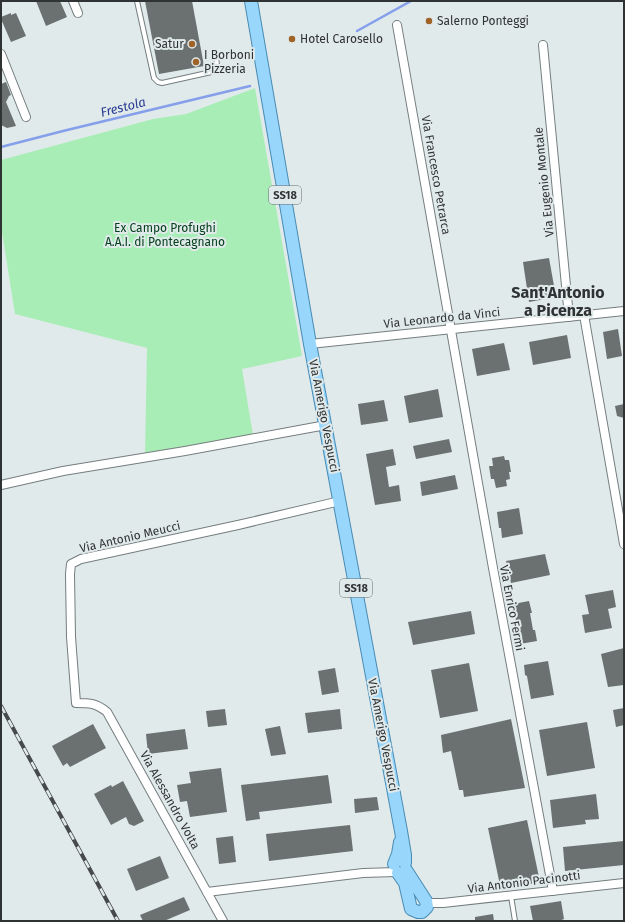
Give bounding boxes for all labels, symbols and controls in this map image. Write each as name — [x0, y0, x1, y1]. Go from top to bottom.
place label: Salerno Ponteggi — [437, 14, 529, 28]
marker: Salerno Ponteggi — [424, 16, 434, 26]
place label: Hotel Carosello — [300, 32, 383, 46]
marker: Hotel Carosello — [287, 34, 297, 44]
place label: Satur — [155, 37, 184, 51]
marker: Satur — [187, 39, 197, 49]
place label: I Borboni Pizzeria — [204, 48, 254, 76]
marker: I Borboni Pizzeria — [191, 57, 201, 67]
water label: Frestola — [99, 94, 147, 120]
street label: Via Francesco Petrarca — [419, 114, 453, 236]
street label: Via Eugenio Montale — [531, 126, 557, 238]
road number: SS18 — [269, 186, 301, 204]
park label: Ex Campo Profughi A.A.I. di Pontecagnano — [105, 221, 225, 249]
district label: Sant'Antonio a Picenza — [511, 283, 605, 320]
street label: Via Leonardo da Vinci — [383, 305, 501, 331]
street label: Via Amerigo Vespucci — [306, 358, 342, 474]
street label: Via Antonio Meucci — [78, 519, 182, 555]
street label: Via Enrico Fermi — [497, 564, 527, 652]
road number: SS18 — [340, 579, 372, 597]
street label: Via Amerigo Vespucci — [365, 677, 401, 793]
street label: Via Alessandro Volta — [137, 748, 203, 852]
street label: Via Antonio Pacinotti — [467, 868, 581, 896]

